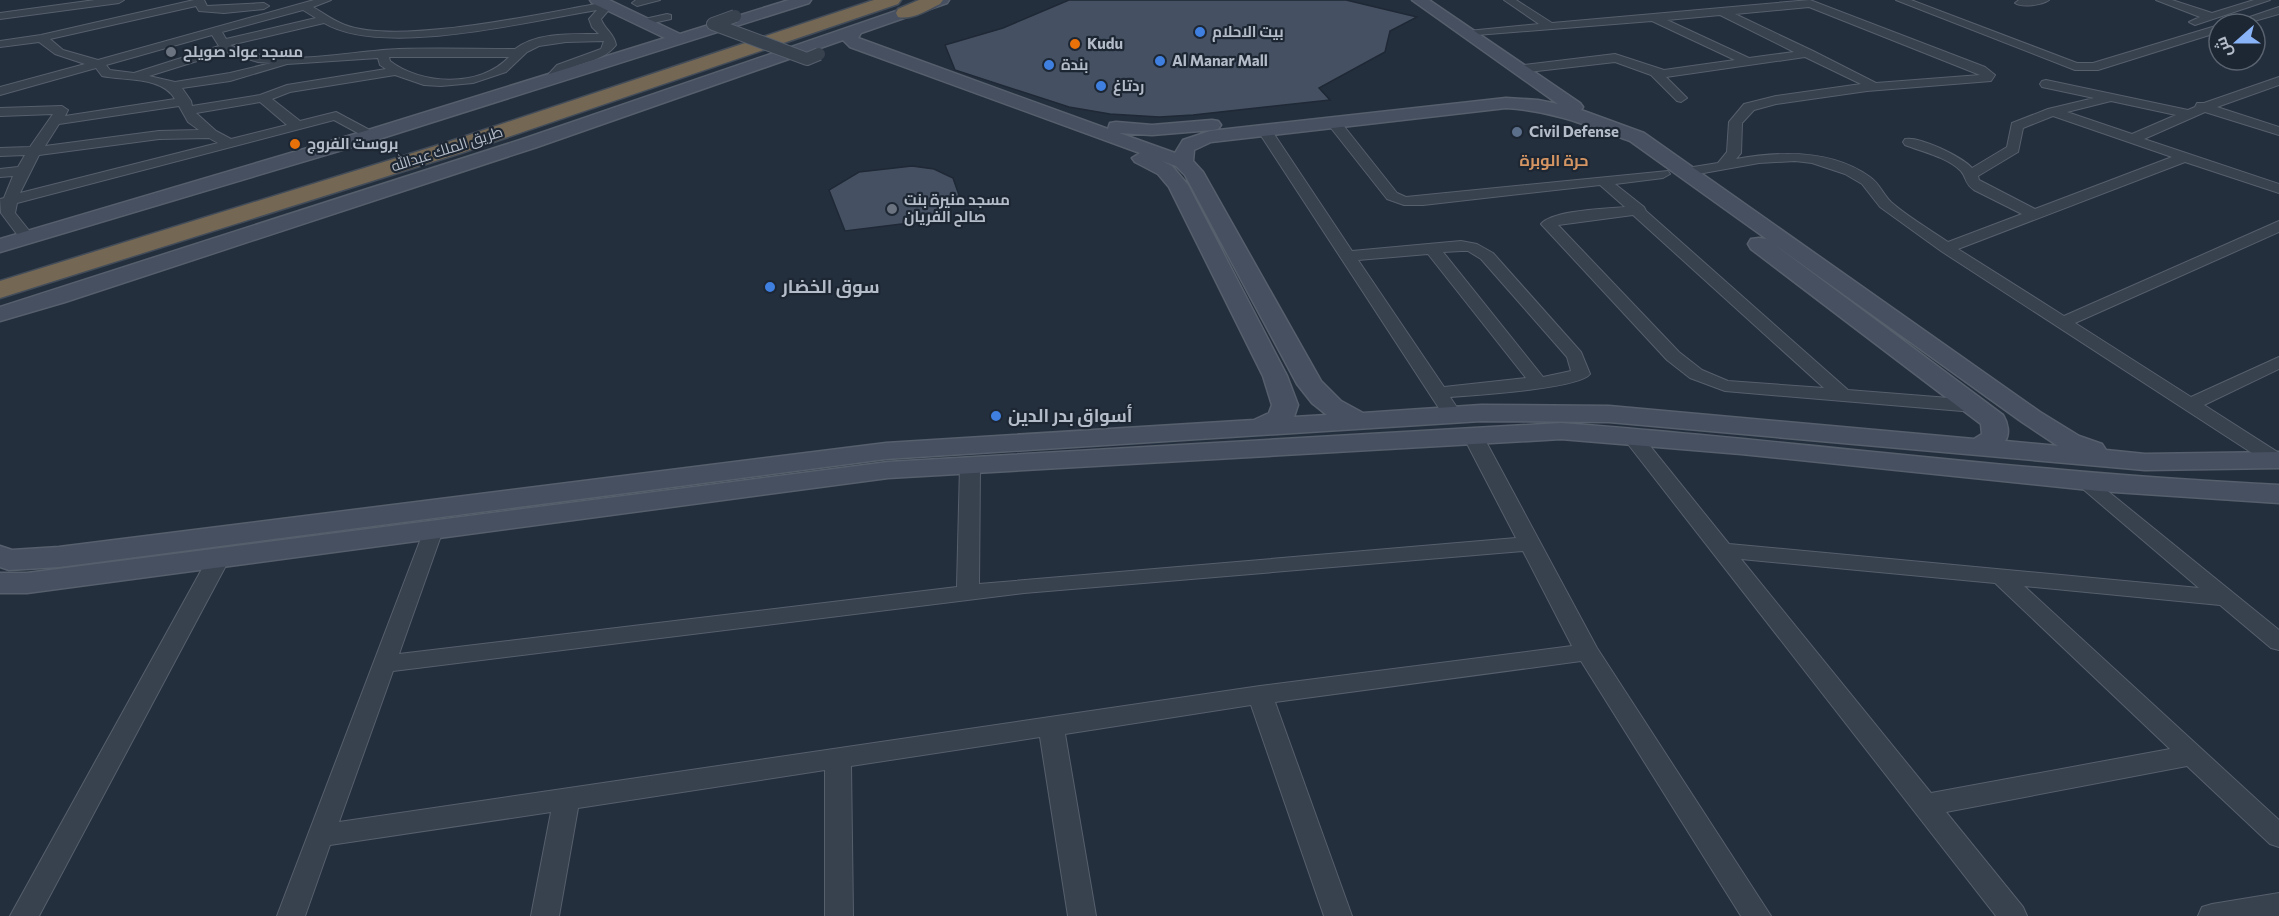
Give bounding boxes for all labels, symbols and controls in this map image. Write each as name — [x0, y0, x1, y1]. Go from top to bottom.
north arrow — [2207, 12, 2267, 72]
place label: بيت الاحلام — [1212, 22, 1284, 42]
marker: بيت الاحلام — [1193, 25, 1207, 39]
place label: Kudu — [1087, 34, 1123, 52]
text: ش — [2210, 34, 2236, 61]
marker: Kudu — [1068, 37, 1082, 51]
place label: مسجد عواد صويلح — [183, 42, 303, 62]
marker: مسجد عواد صويلح — [164, 45, 178, 59]
place label: Al Manar Mall — [1172, 51, 1268, 69]
marker: Al Manar Mall — [1153, 54, 1167, 68]
place label: بندة — [1061, 55, 1089, 73]
marker: بندة — [1042, 58, 1056, 72]
place label: ردتاغ — [1113, 76, 1144, 96]
marker: ردتاغ — [1094, 79, 1108, 93]
street label: طريق الملك عبدالله — [389, 122, 505, 176]
place label: Civil Defense — [1529, 122, 1619, 140]
marker: Civil Defense — [1510, 125, 1524, 139]
place label: بروست الفروج — [307, 134, 398, 154]
marker: بروست الفروج — [288, 137, 302, 151]
district label: حرة الوبرة — [1520, 150, 1588, 170]
place label: مسجد منيرة بنت صالح الفريان — [904, 190, 1010, 227]
marker: مسجد منيرة بنت صالح الفريان — [885, 202, 899, 216]
place label: سوق الخضار — [781, 275, 880, 298]
marker: سوق الخضار — [763, 280, 777, 294]
place label: أسواق بدر الدين — [1008, 403, 1132, 427]
marker: أسواق بدر الدين — [989, 409, 1003, 423]

